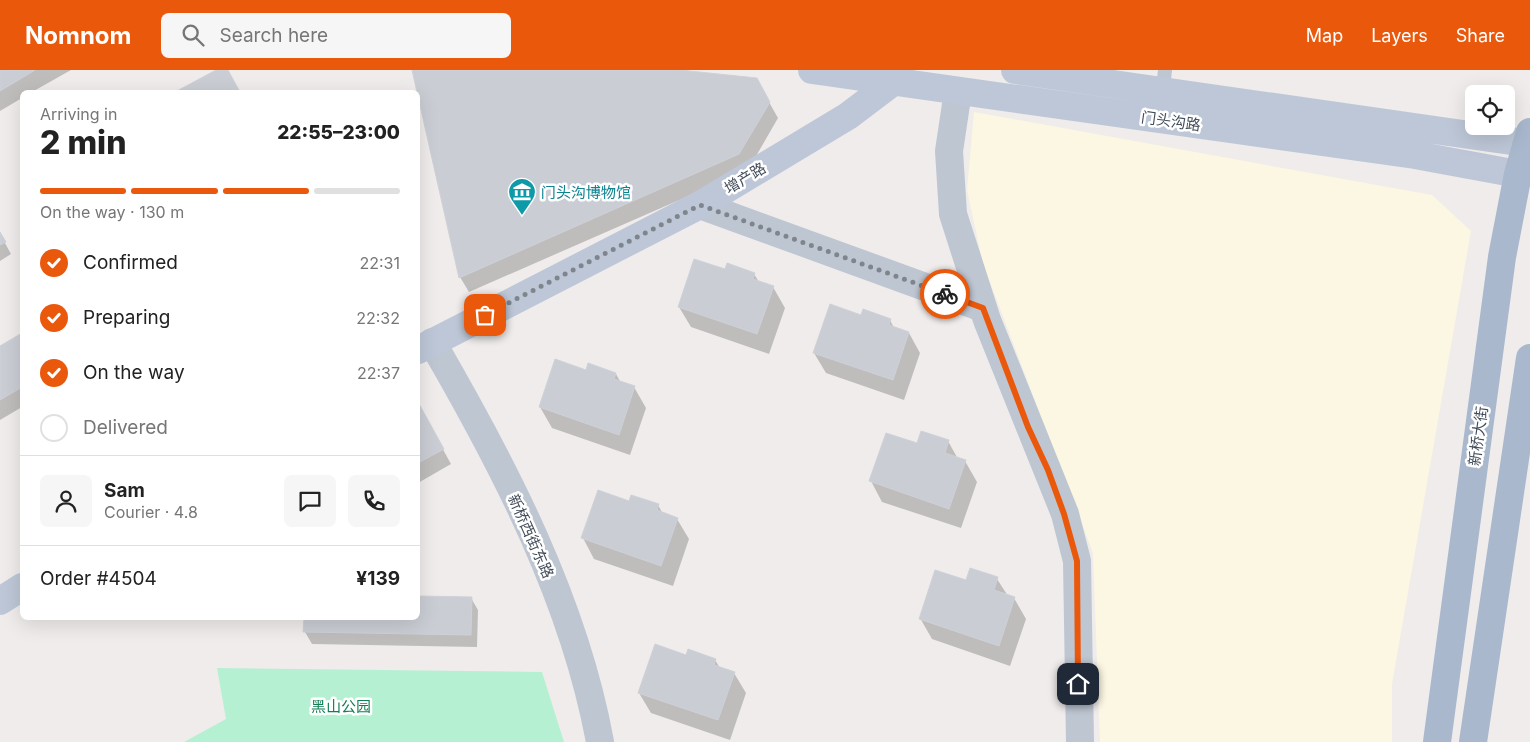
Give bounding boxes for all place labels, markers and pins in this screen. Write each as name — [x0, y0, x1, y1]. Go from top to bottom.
museum icon: 门头沟博物馆 — [507, 177, 537, 216]
place label: 门头沟博物馆 — [541, 183, 631, 202]
pin — [464, 294, 506, 336]
pin — [1057, 663, 1099, 705]

